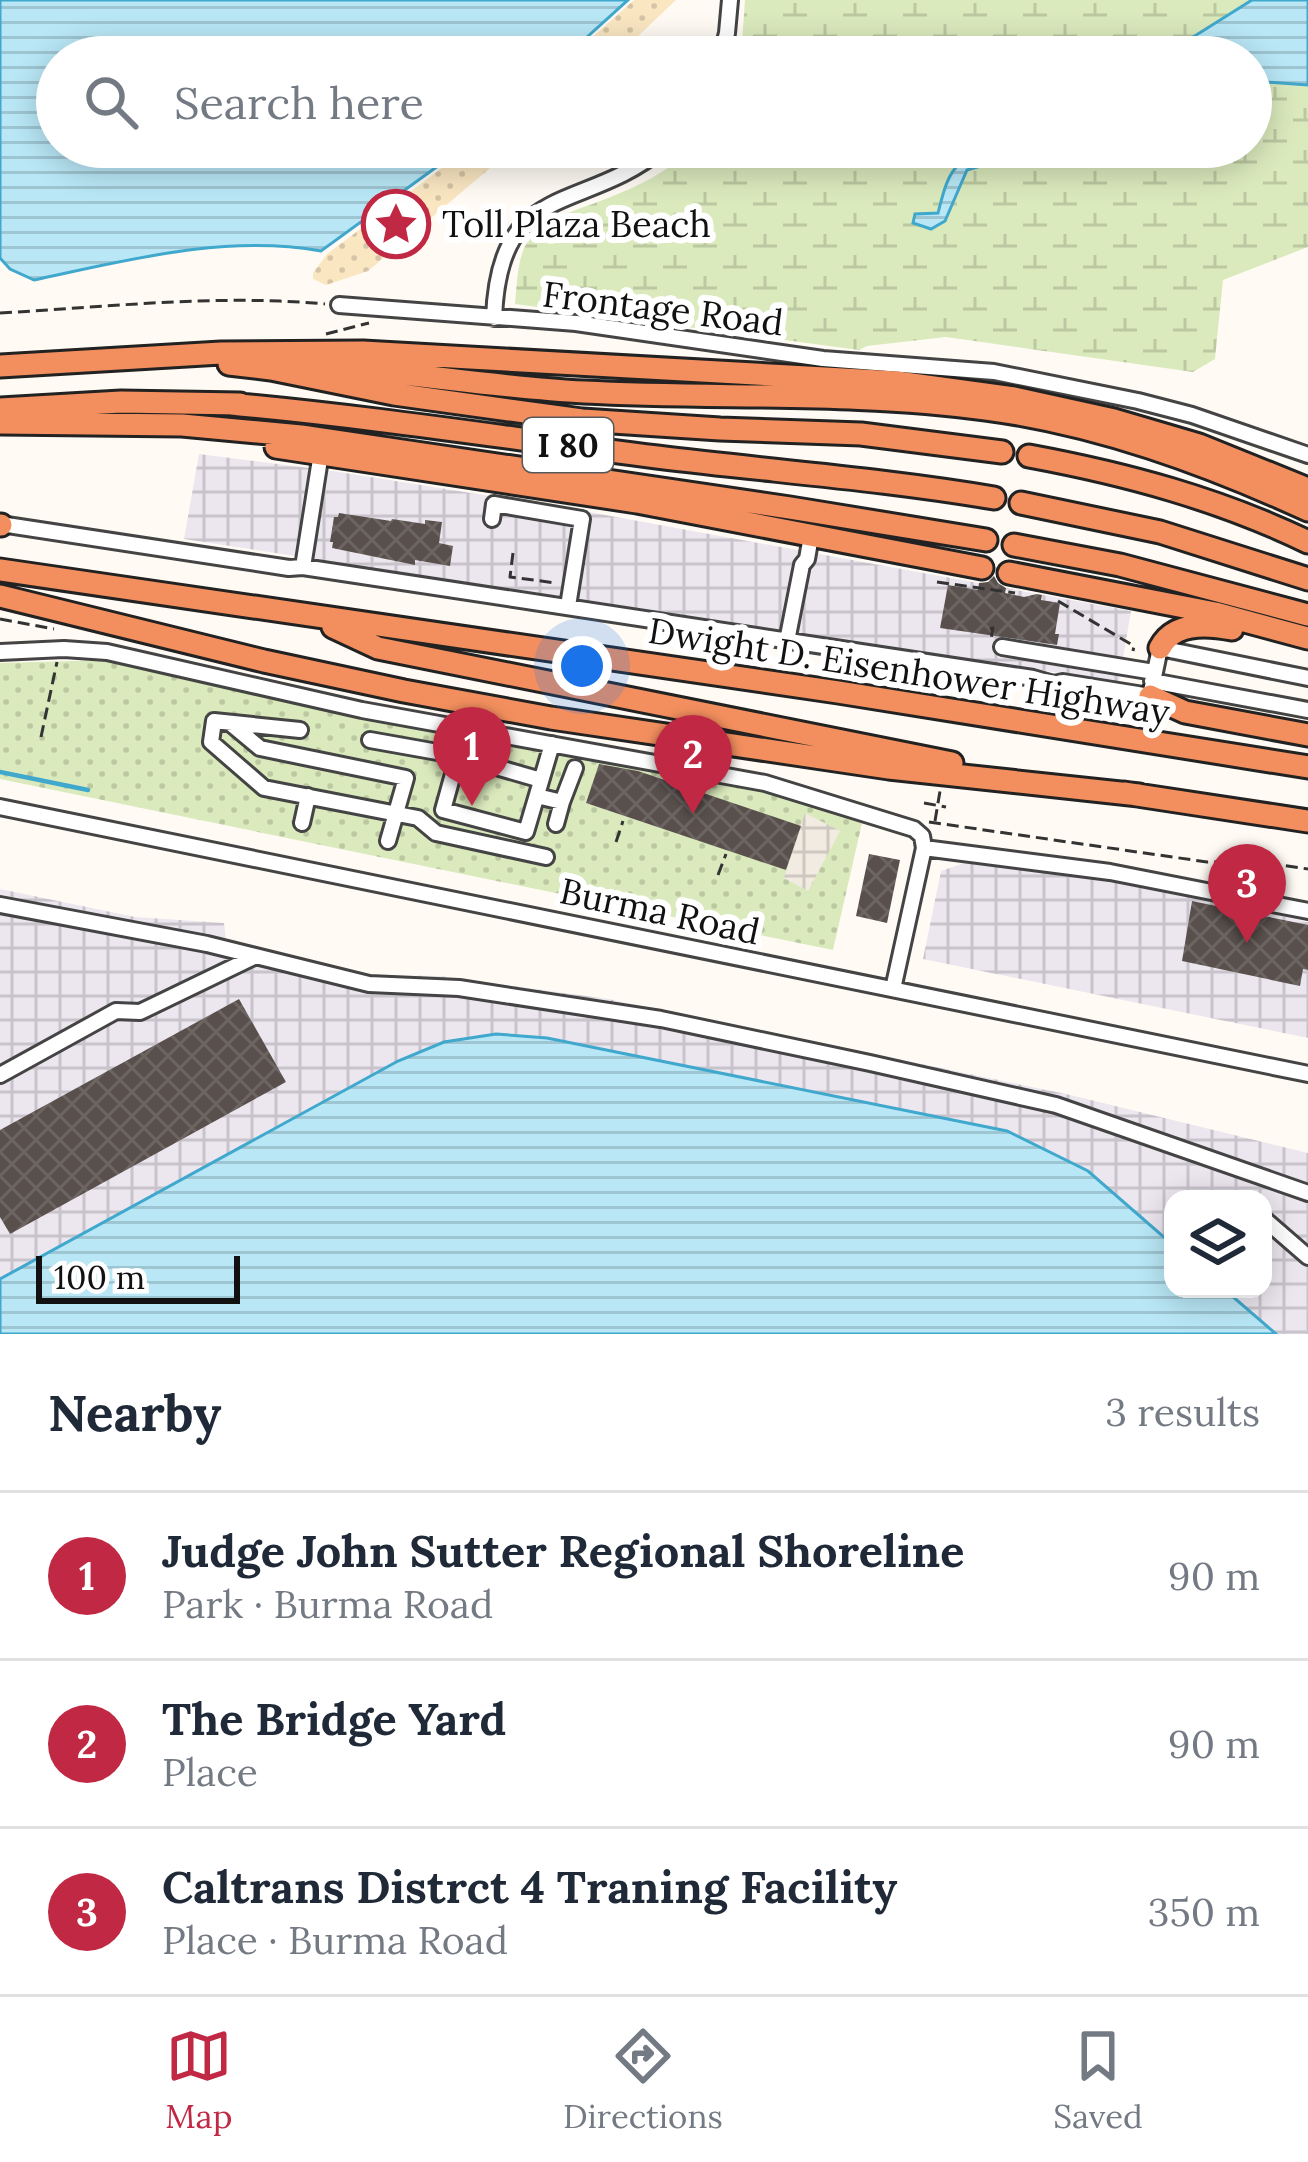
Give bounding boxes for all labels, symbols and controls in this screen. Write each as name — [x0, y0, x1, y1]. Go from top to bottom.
search box — [36, 36, 1272, 168]
icon: search — [78, 69, 144, 135]
text: Search here — [174, 74, 424, 131]
place icon: Toll Plaza Beach — [361, 189, 431, 259]
place label: Toll Plaza Beach — [442, 201, 711, 247]
street label: Frontage Road — [540, 270, 786, 346]
road number: I 80 — [523, 418, 613, 472]
street label: Dwight D. Eisenhower Highway — [645, 607, 1173, 735]
your location — [552, 636, 612, 696]
pin: 1 — [433, 707, 511, 806]
pin: 2 — [654, 715, 732, 814]
pin: 3 — [1208, 844, 1286, 943]
street label: Burma Road — [556, 867, 764, 955]
map controls — [1164, 1190, 1272, 1298]
button: layers — [1164, 1190, 1272, 1298]
scale bar — [36, 1250, 240, 1303]
text: 100 m — [54, 1256, 145, 1298]
text: Nearby — [48, 1380, 221, 1445]
text: 3 results — [1105, 1387, 1260, 1437]
text: Judge John Sutter Regional Shoreline — [162, 1522, 965, 1579]
text: 1 — [79, 1551, 95, 1601]
text: 90 m — [1168, 1551, 1260, 1601]
text: Park · Burma Road — [162, 1579, 493, 1629]
text: The Bridge Yard — [162, 1690, 506, 1747]
text: 2 — [77, 1719, 97, 1769]
text: 90 m — [1168, 1719, 1260, 1769]
text: Place — [162, 1747, 258, 1797]
text: Caltrans Distrct 4 Traning Facility — [162, 1858, 897, 1915]
text: 3 — [76, 1887, 98, 1937]
text: 350 m — [1148, 1887, 1260, 1937]
text: Place · Burma Road — [162, 1915, 508, 1965]
tab: Map — [165, 2023, 232, 2137]
tab: Directions — [563, 2023, 723, 2137]
tab: Saved — [1053, 2023, 1143, 2137]

